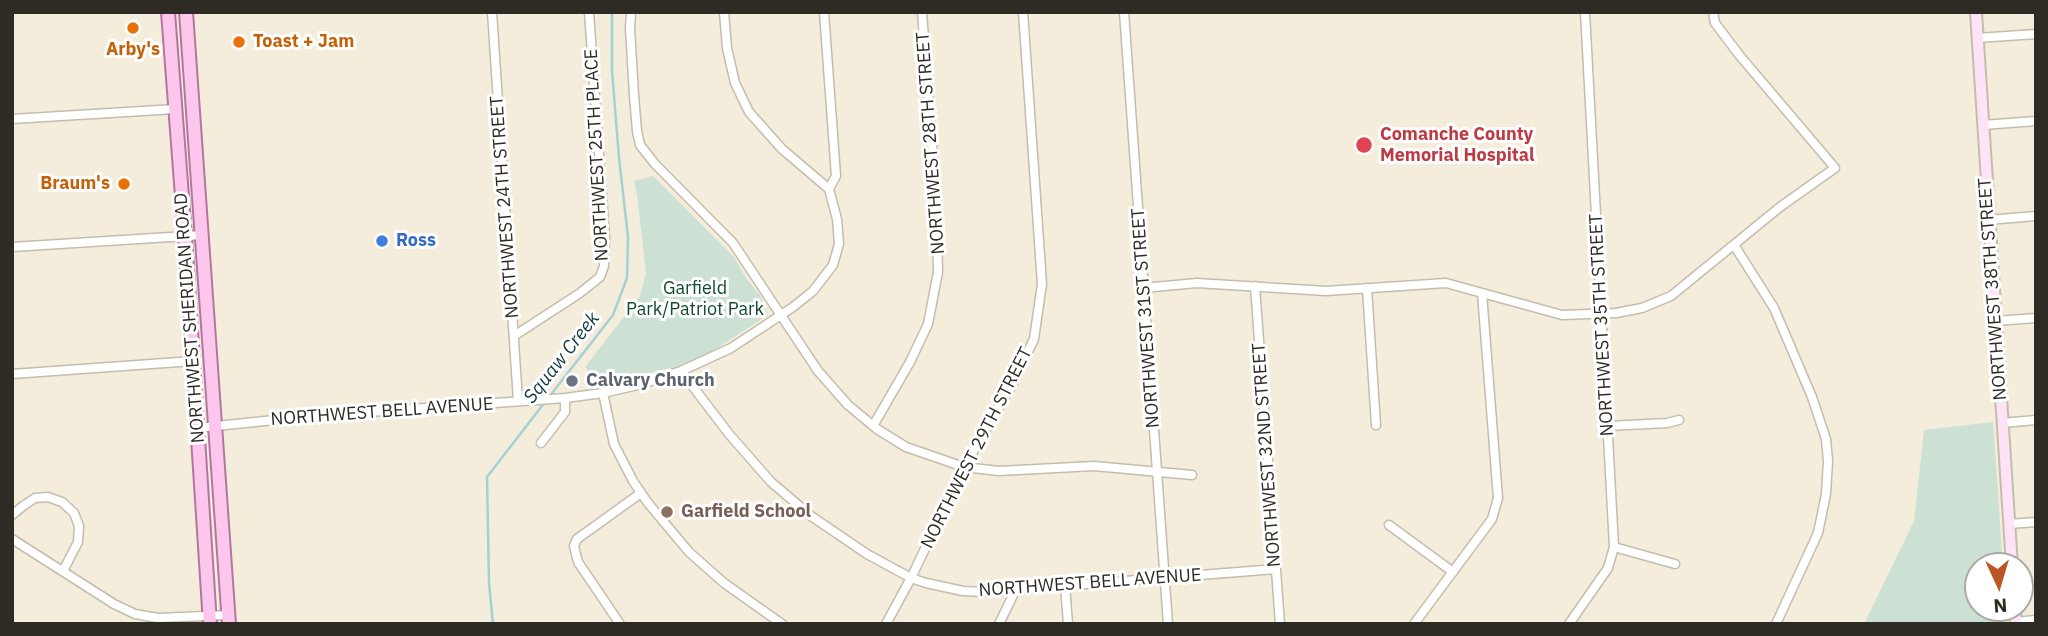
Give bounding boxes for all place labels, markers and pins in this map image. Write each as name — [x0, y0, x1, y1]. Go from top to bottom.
marker: Arby's — [125, 20, 141, 36]
place label: Toast + Jam — [253, 31, 354, 53]
marker: Toast + Jam — [231, 34, 247, 50]
place label: Arby's — [106, 39, 160, 61]
place label: Comanche County Memorial Hospital — [1380, 124, 1534, 166]
marker: Comanche County Memorial Hospital — [1354, 135, 1374, 155]
place label: Braum's — [40, 173, 110, 195]
marker: Braum's — [116, 176, 132, 192]
place label: Ross — [396, 230, 436, 252]
marker: Ross — [374, 233, 390, 249]
place label: Calvary Church — [586, 370, 715, 392]
marker: Calvary Church — [564, 373, 580, 389]
place label: Garfield School — [681, 501, 811, 523]
marker: Garfield School — [659, 504, 675, 520]

